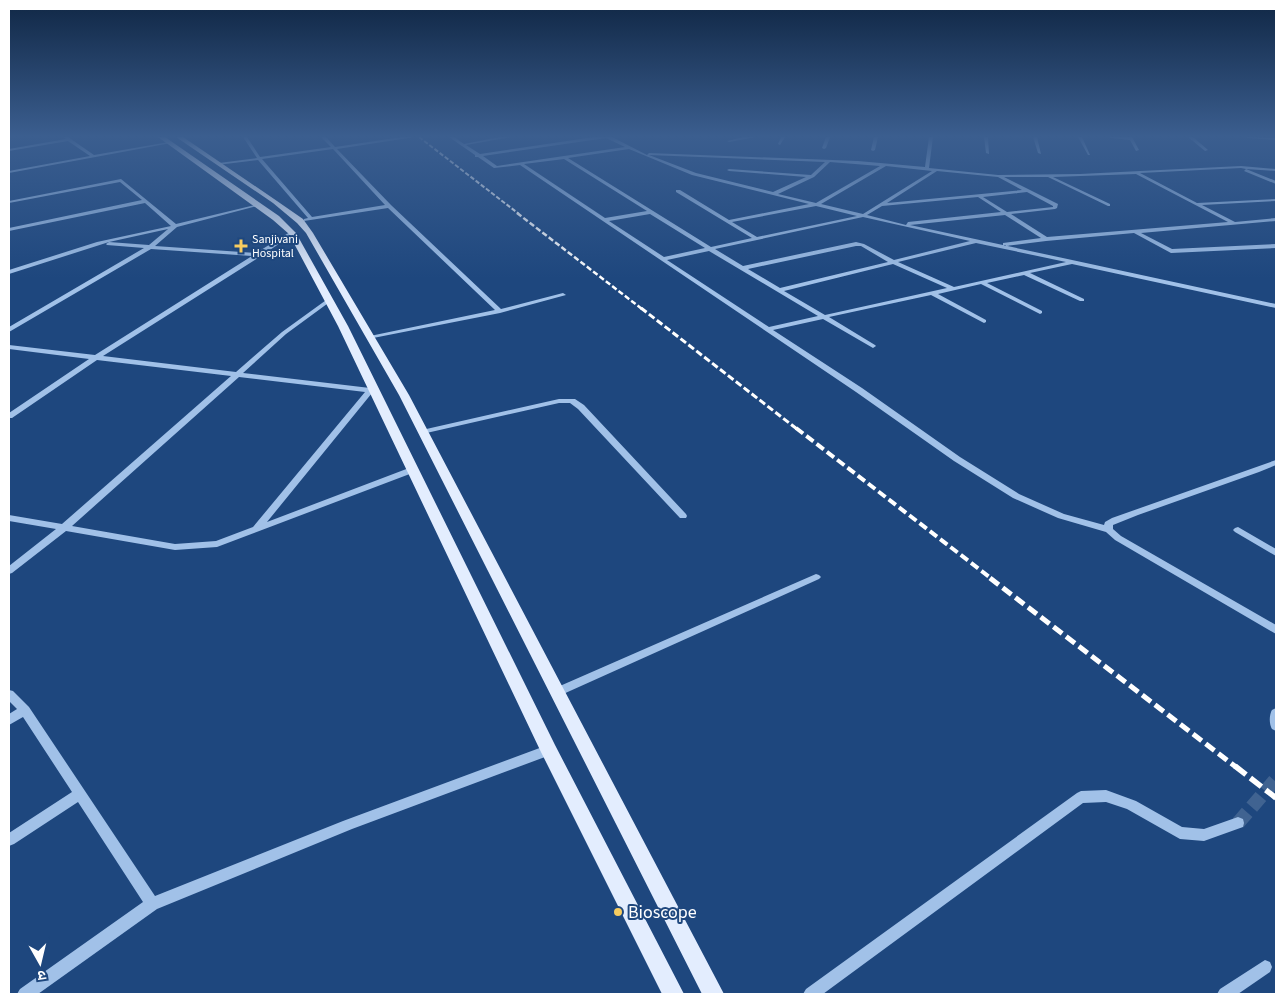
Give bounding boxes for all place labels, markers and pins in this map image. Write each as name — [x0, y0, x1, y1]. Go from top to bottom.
place label: Sanjivani Hospital — [252, 231, 298, 262]
marker: Sanjivani Hospital — [234, 239, 248, 253]
place label: Bioscope — [628, 900, 697, 925]
marker: Bioscope — [612, 906, 624, 918]

